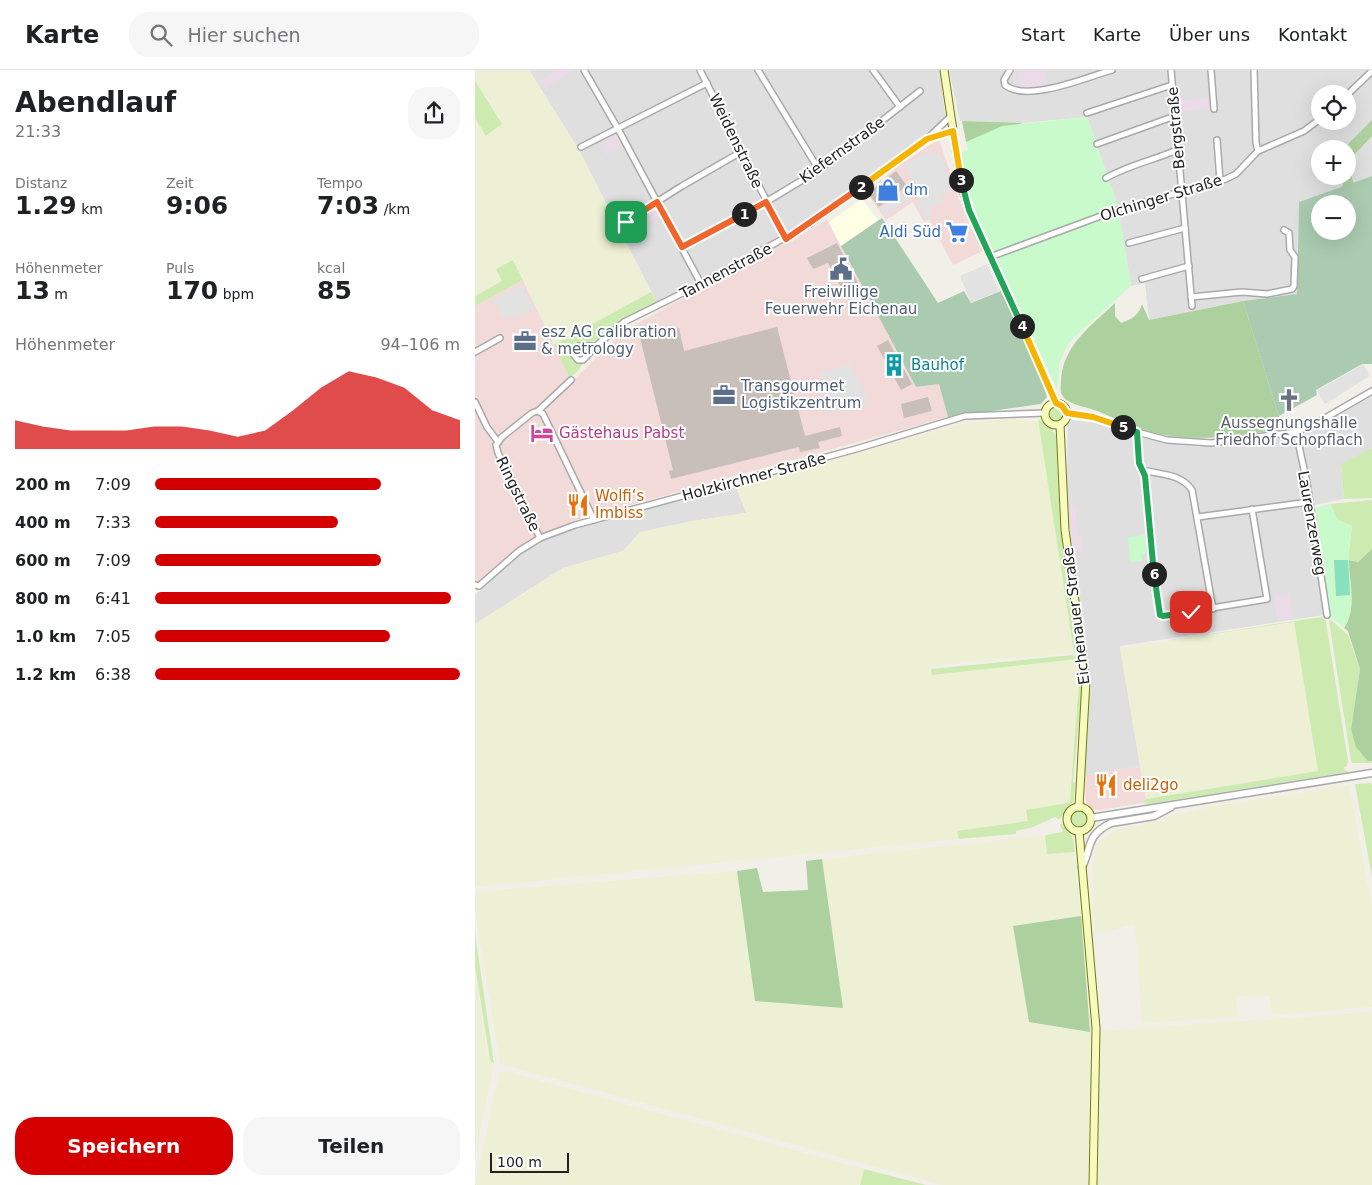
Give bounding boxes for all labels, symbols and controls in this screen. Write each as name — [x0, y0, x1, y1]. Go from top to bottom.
search box — [129, 12, 479, 57]
text: Karte — [25, 21, 99, 49]
icon: search — [147, 21, 175, 49]
text: Hier suchen — [187, 24, 301, 46]
text: Start — [1021, 24, 1065, 45]
text: Karte — [1093, 24, 1141, 45]
text: Über uns — [1169, 24, 1250, 45]
text: Kontakt — [1278, 24, 1347, 45]
map controls — [1311, 85, 1356, 240]
button: locate — [1311, 85, 1356, 130]
text: Abendlauf — [15, 86, 176, 119]
street label: Bergstraße — [1163, 86, 1189, 170]
button: share — [408, 87, 460, 139]
street label: Weidenstraße — [705, 91, 767, 191]
street label: Kiefernstraße — [796, 113, 888, 187]
text: 21:33 — [15, 122, 61, 141]
button: + — [1311, 140, 1356, 185]
pin: 3 — [949, 168, 973, 192]
street label: Olchinger Straße — [1098, 171, 1224, 225]
text: 3 — [957, 172, 966, 188]
pin: 2 — [849, 174, 873, 200]
text: Distanz — [15, 175, 67, 191]
text: Zeit — [166, 175, 194, 191]
text: Tempo — [317, 175, 363, 191]
shop icon: dm — [875, 177, 901, 203]
text: 2 — [857, 179, 866, 195]
place label: dm — [904, 181, 928, 199]
text: 1.29 — [15, 191, 77, 220]
text: 9:06 — [166, 191, 228, 220]
text: 7:03 — [317, 191, 379, 220]
button: − — [1311, 195, 1356, 240]
text: km — [77, 201, 103, 217]
text: /km — [379, 201, 410, 217]
pin — [605, 201, 647, 243]
pin: 1 — [731, 202, 757, 226]
text: 1 — [740, 206, 749, 222]
icon: arrive — [612, 208, 640, 236]
supermarket icon: Aldi Süd — [944, 219, 970, 245]
place label: Aldi Süd — [880, 223, 941, 241]
street label: Tannenstraße — [676, 239, 775, 303]
public building icon: Freiwillige Feuerwehr Eichenau — [828, 256, 854, 282]
text: Höhenmeter — [15, 260, 103, 276]
text: Puls — [166, 260, 194, 276]
text: kcal — [317, 260, 345, 276]
text: 13 — [15, 276, 50, 305]
text: 170 — [166, 276, 218, 305]
text: 85 — [317, 276, 352, 305]
place label: Freiwillige Feuerwehr Eichenau — [765, 283, 917, 318]
text: m — [50, 286, 68, 302]
text: bpm — [218, 286, 254, 302]
pin: 4 — [1009, 314, 1035, 338]
text: 4 — [1018, 318, 1027, 334]
place label: esz AG calibration & metrology — [541, 323, 676, 358]
office icon: esz AG calibration & metrology — [512, 328, 538, 354]
text: Höhenmeter — [15, 335, 115, 354]
text: 94–106 m — [380, 335, 460, 354]
building icon: Bauhof — [881, 352, 907, 378]
place label: Bauhof — [911, 356, 965, 374]
place label: Transgourmet Logistikzentrum — [740, 377, 861, 412]
office icon: Transgourmet Logistikzentrum — [711, 382, 737, 408]
church icon: Aussegnungshalle Friedhof Schopflach — [1276, 387, 1302, 413]
pin: 5 — [1111, 414, 1135, 440]
place label: Aussegnungshalle Friedhof Schopflach — [1215, 414, 1363, 449]
text: 5 — [1119, 419, 1128, 435]
hotel icon: Gästehaus Pabst — [529, 420, 555, 446]
place label: Gästehaus Pabst — [559, 424, 684, 442]
street label: Holzkirchner Straße — [680, 449, 828, 505]
street label: Ringstraße — [492, 453, 544, 535]
street label: Laurenzerweg — [1294, 469, 1330, 577]
text: 200 m — [15, 475, 71, 494]
text: 7:09 — [95, 475, 131, 494]
place label: Wolfi‘s Imbiss — [595, 487, 645, 522]
restaurant icon: Wolfi‘s Imbiss — [565, 492, 591, 518]
text: 400 m — [15, 513, 71, 532]
text: 7:33 — [95, 513, 131, 532]
street label: Eichenauer Straße — [1059, 546, 1093, 686]
text: 600 m — [15, 551, 71, 570]
text: 7:09 — [95, 551, 131, 570]
pin: 6 — [1141, 562, 1167, 586]
text: 6 — [1150, 566, 1159, 582]
text: 800 m — [15, 589, 71, 608]
text: 6:41 — [95, 589, 131, 608]
pin — [1170, 591, 1212, 633]
icon: check — [1177, 598, 1205, 626]
text: 1.0 km — [15, 627, 76, 646]
text: 7:05 — [95, 627, 131, 646]
text: 1.2 km — [15, 665, 76, 684]
text: 6:38 — [95, 665, 131, 684]
restaurant icon: deli2go — [1093, 772, 1119, 798]
place label: deli2go — [1123, 776, 1178, 794]
button: Speichern — [15, 1117, 233, 1175]
button: Teilen — [243, 1117, 460, 1175]
scale bar — [490, 1150, 569, 1173]
text: 100 m — [497, 1154, 542, 1170]

